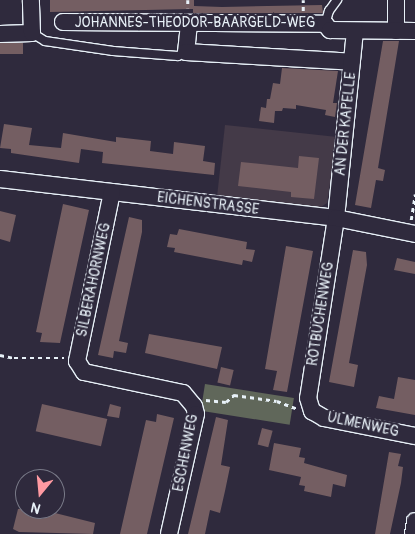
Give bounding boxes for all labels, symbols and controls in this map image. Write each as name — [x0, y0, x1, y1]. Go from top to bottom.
street label: JOHANNES-THEODOR-BAARGELD-WEG — [75, 15, 315, 31]
street label: AN DER KAPELLE — [332, 71, 360, 177]
street label: EICHENSTRASSE — [156, 189, 260, 219]
street label: SILBERAHORNWEG — [74, 221, 114, 339]
street label: ROTBUCHENWEG — [304, 261, 338, 367]
street label: ULMENWEG — [326, 409, 400, 441]
street label: ESCHENWEG — [170, 413, 202, 493]
north arrow — [15, 469, 65, 519]
text: N — [29, 498, 43, 517]

